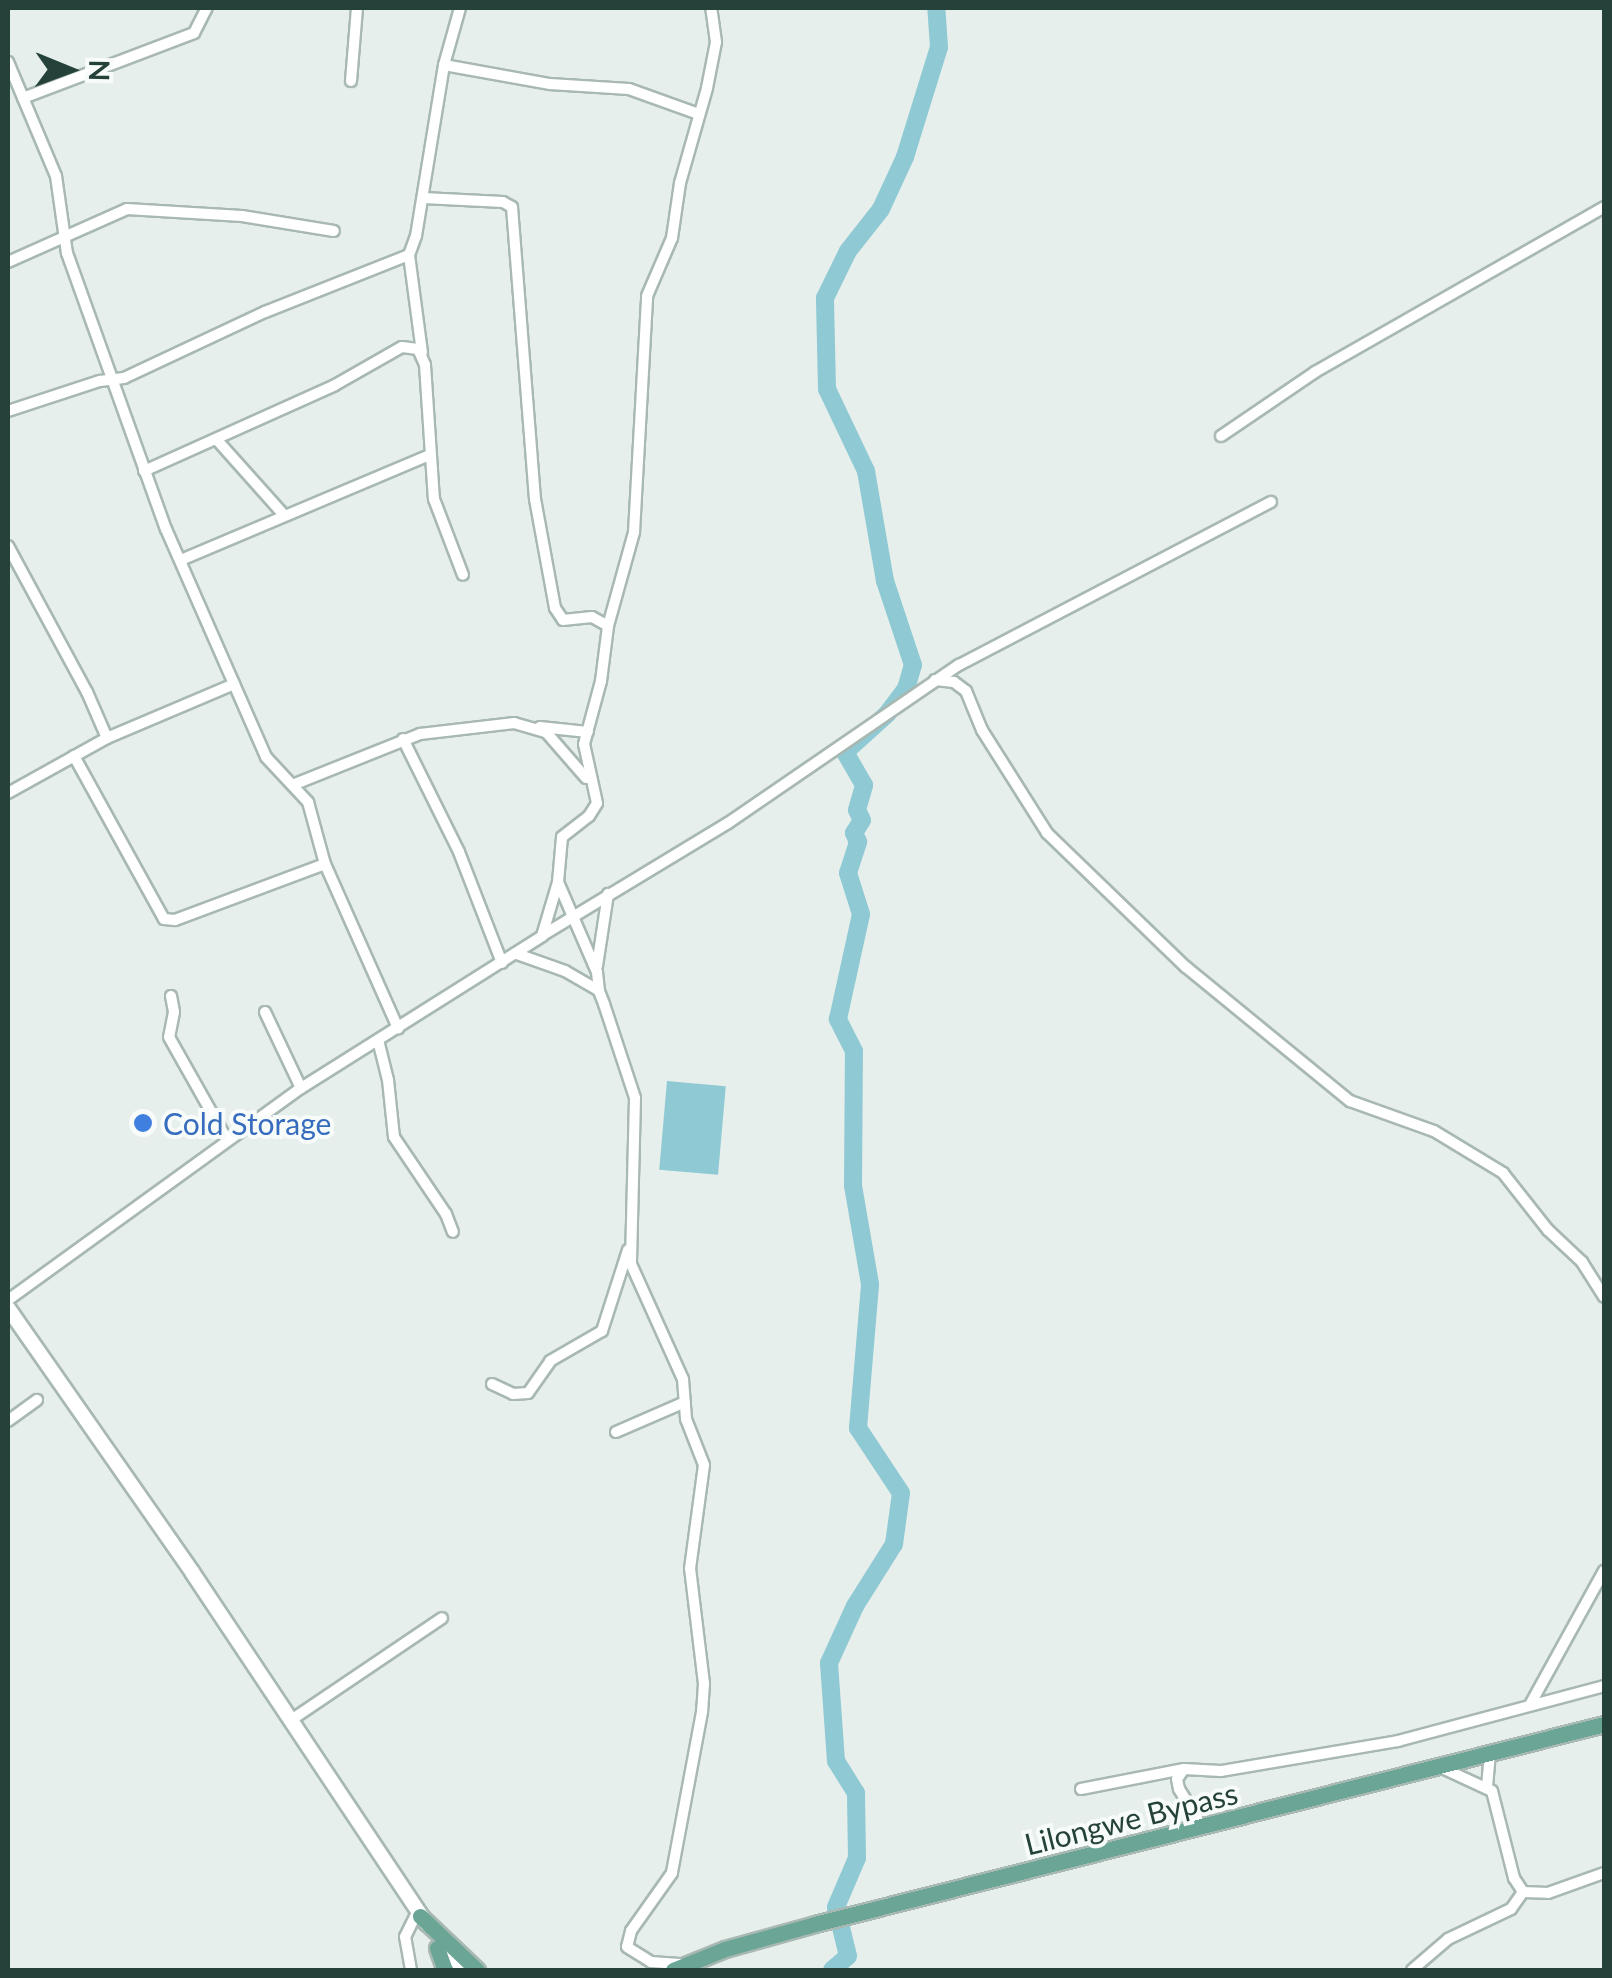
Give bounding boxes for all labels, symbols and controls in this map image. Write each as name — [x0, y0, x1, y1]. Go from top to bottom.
north arrow — [20, 20, 120, 120]
text: N — [83, 59, 117, 82]
place label: Cold Storage — [163, 1105, 331, 1141]
marker: Cold Storage — [132, 1112, 154, 1134]
street label: Lilongwe Bypass — [1021, 1774, 1241, 1862]

